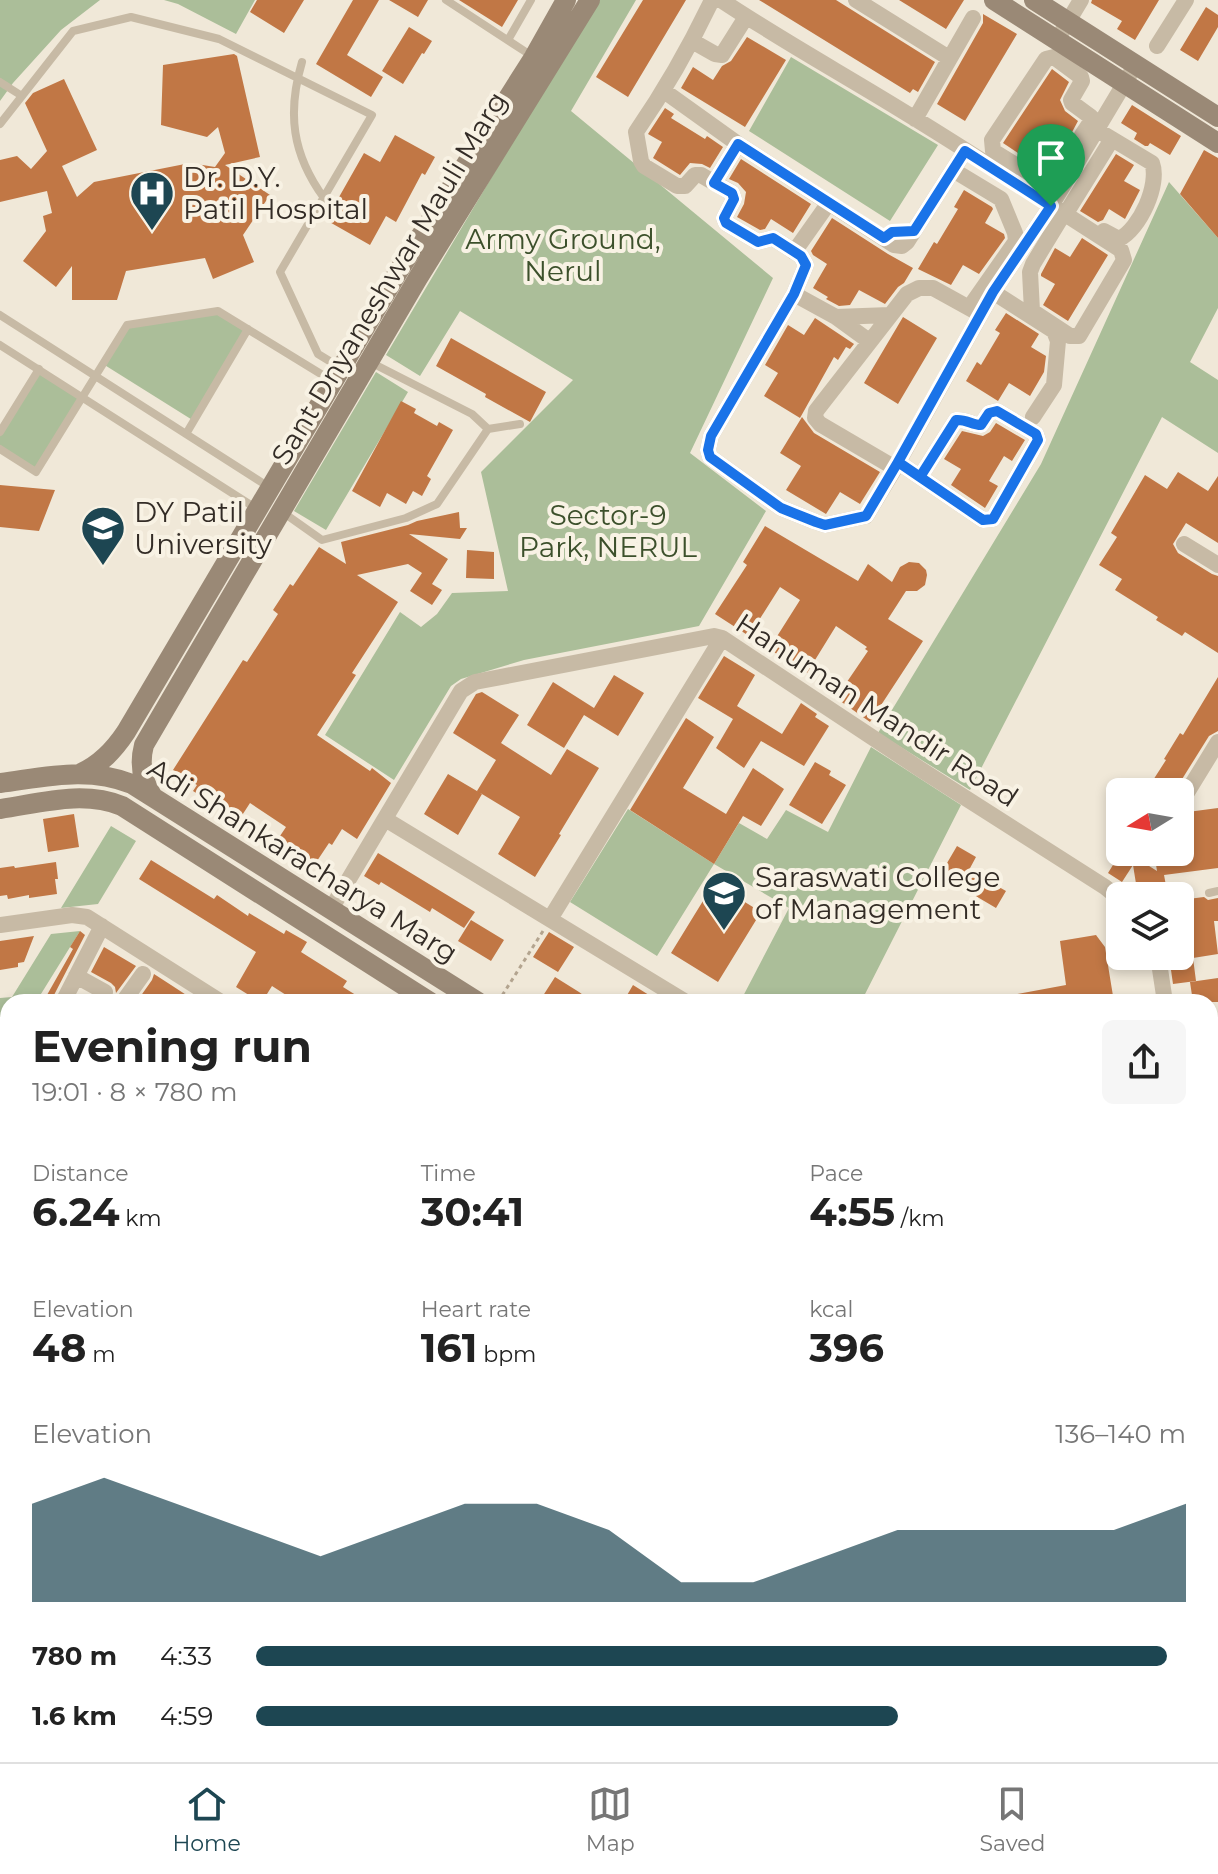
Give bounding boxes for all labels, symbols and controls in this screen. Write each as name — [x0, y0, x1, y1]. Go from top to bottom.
street label: Sant Dnyaneshwar Mauli Marg — [264, 85, 514, 471]
pin — [1017, 124, 1085, 206]
icon: arrive — [1029, 136, 1073, 180]
place label: Dr. D.Y. Patil Hospital — [183, 160, 368, 226]
hospital icon: Dr. D.Y. Patil Hospital — [128, 169, 176, 232]
park label: Army Ground, Nerul — [465, 222, 661, 288]
place label: DY Patil University — [134, 495, 273, 561]
park label: Sector-9 Park, NERUL — [519, 498, 697, 564]
school or university icon: DY Patil University — [79, 504, 127, 567]
street label: Hanuman Mandir Road — [729, 606, 1025, 814]
street label: Adi Shankaracharya Marg — [142, 751, 464, 969]
north arrow — [1106, 778, 1194, 866]
map controls — [1106, 778, 1194, 970]
place label: Saraswati College of Management — [755, 860, 1000, 926]
school or university icon: Saraswati College of Management — [700, 869, 748, 932]
button: layers — [1106, 882, 1194, 970]
text: Evening run — [32, 1019, 312, 1073]
button: share — [1102, 1020, 1186, 1104]
text: 19:01 · 8 × 780 m — [32, 1076, 238, 1108]
text: Distance — [32, 1160, 129, 1187]
text: Time — [421, 1160, 476, 1187]
text: Pace — [809, 1160, 863, 1187]
text: 6.24 — [32, 1187, 120, 1236]
text: 30:41 — [421, 1187, 524, 1236]
text: 4:55 — [809, 1187, 895, 1236]
text: km — [120, 1205, 162, 1232]
text: /km — [895, 1205, 945, 1232]
text: Elevation — [32, 1296, 134, 1323]
text: Heart rate — [421, 1296, 531, 1323]
text: kcal — [809, 1296, 853, 1323]
text: 48 — [32, 1323, 86, 1372]
text: 161 — [421, 1323, 478, 1372]
text: 396 — [809, 1323, 884, 1372]
text: m — [86, 1341, 115, 1368]
text: bpm — [478, 1341, 536, 1368]
text: Elevation — [32, 1418, 152, 1450]
text: 136–140 m — [1055, 1418, 1186, 1450]
text: 780 m — [32, 1640, 117, 1672]
text: 4:33 — [160, 1640, 212, 1672]
text: 1.6 km — [32, 1700, 117, 1732]
text: 4:59 — [160, 1700, 213, 1732]
tab: Home — [172, 1782, 241, 1857]
tab: Map — [586, 1782, 635, 1857]
tab: Saved — [979, 1782, 1046, 1857]

